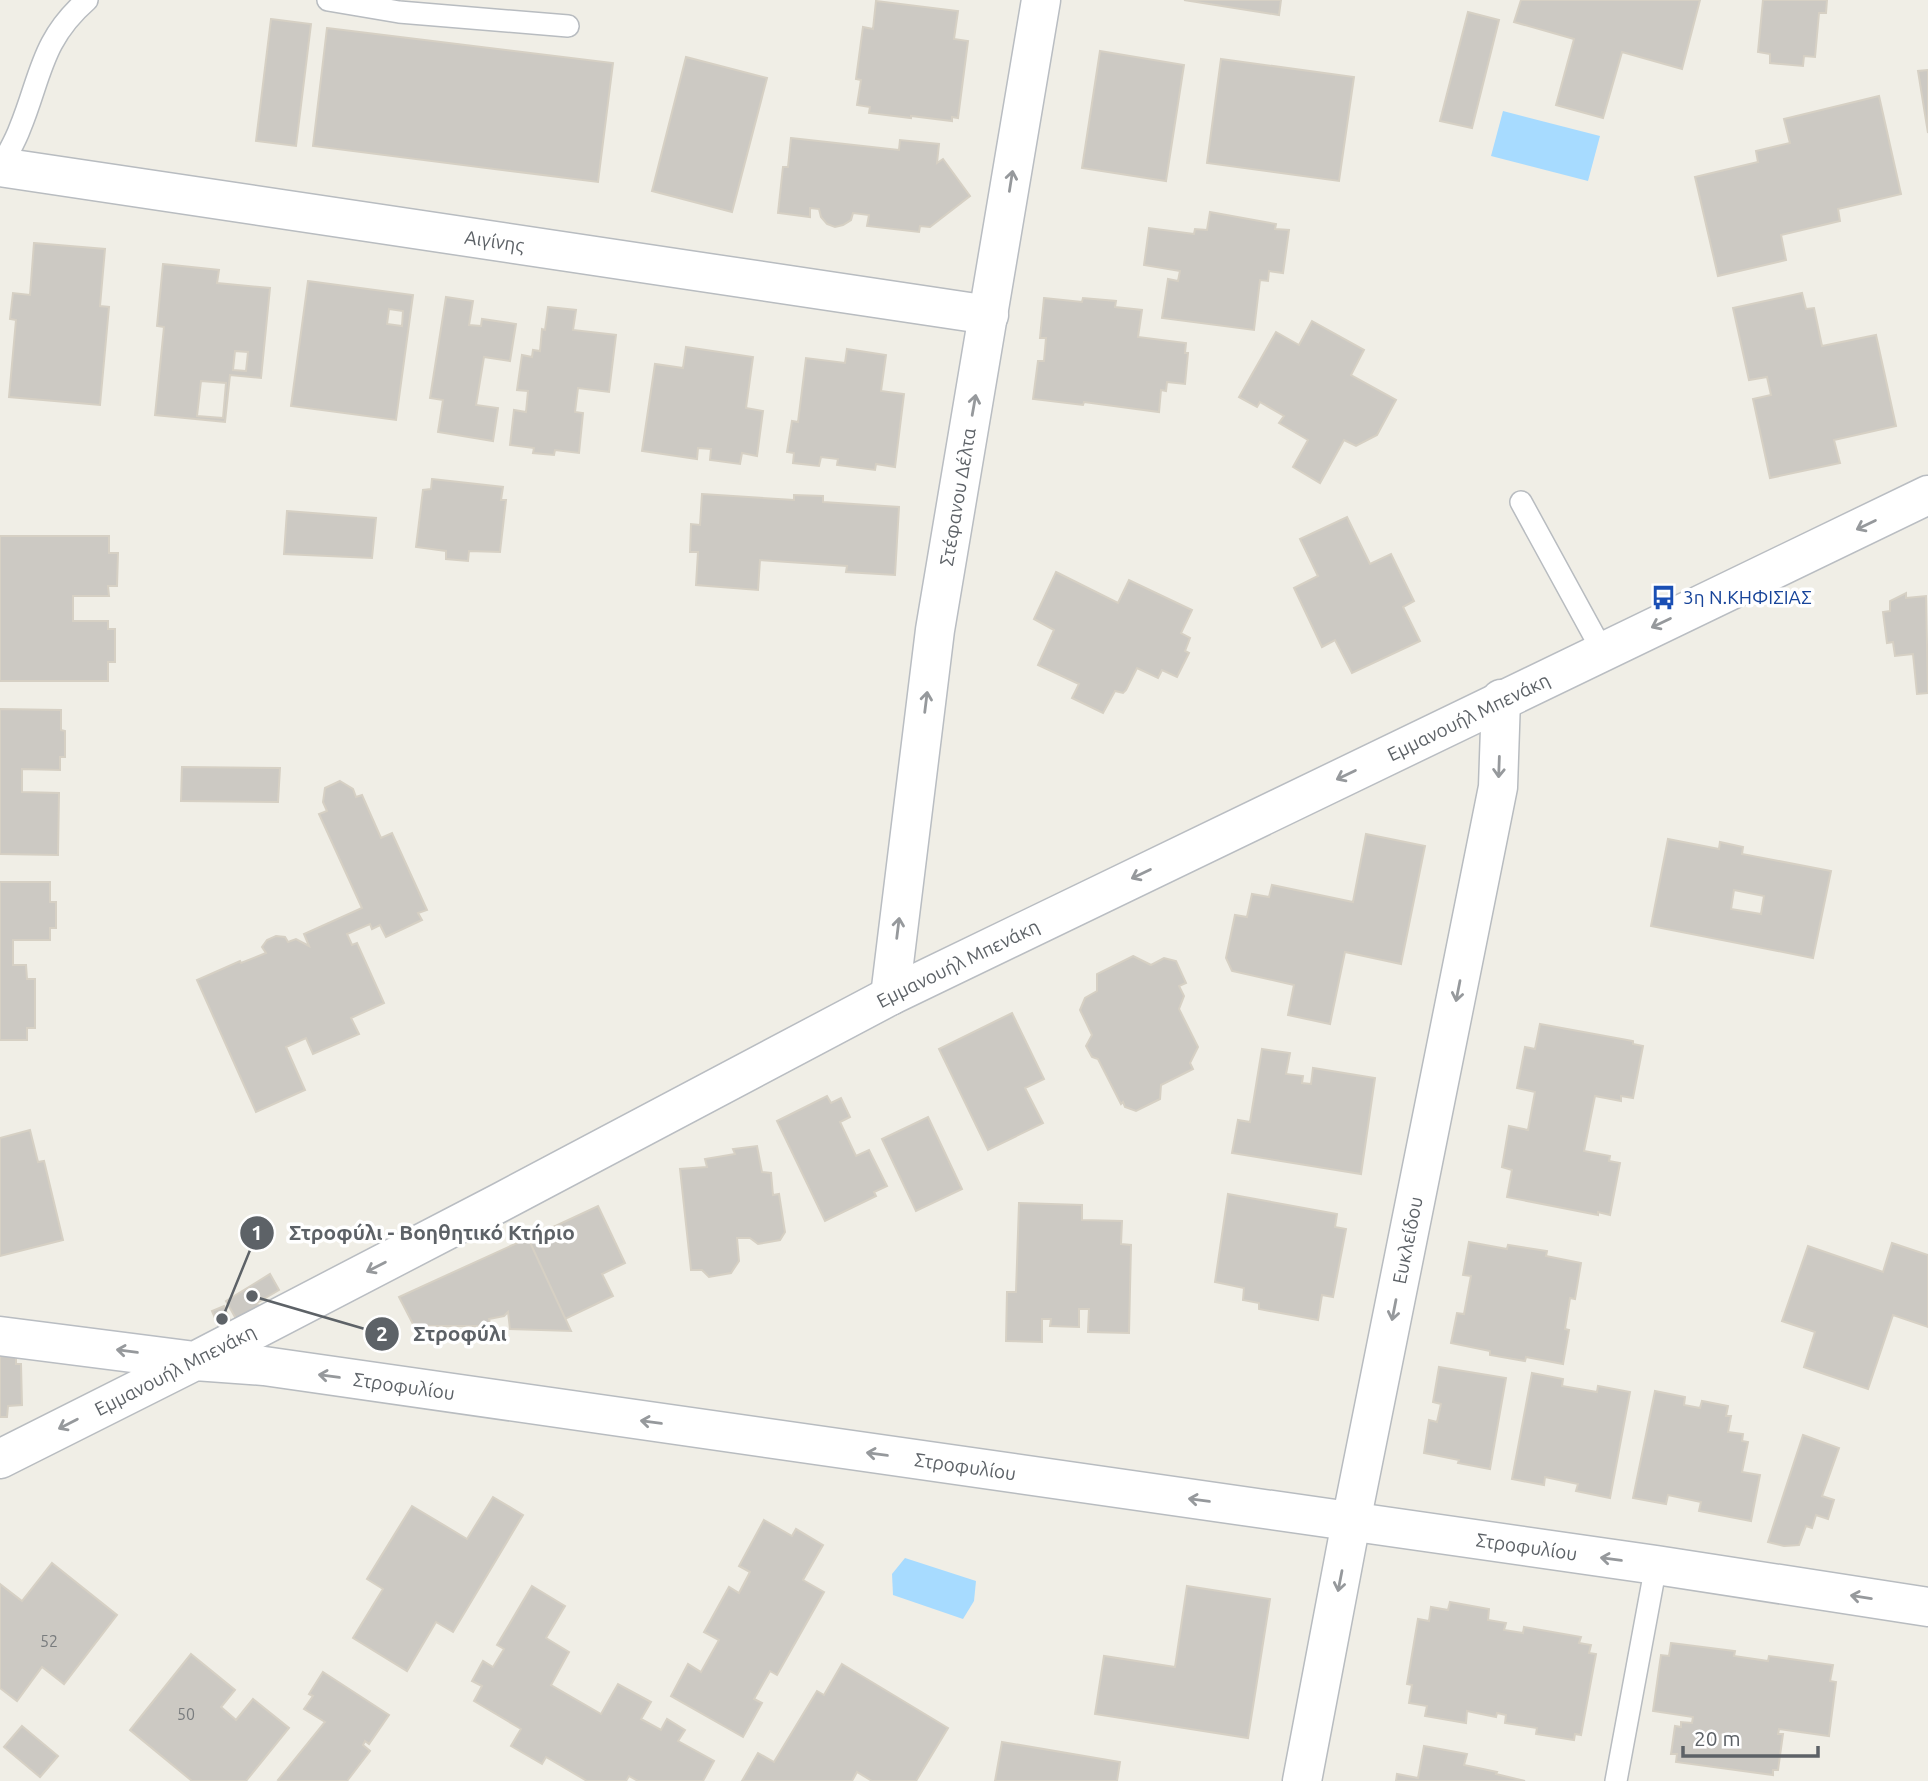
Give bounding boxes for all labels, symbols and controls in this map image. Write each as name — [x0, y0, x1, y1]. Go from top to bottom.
one-way arrow — [1005, 170, 1018, 193]
street label: Αιγίνης — [463, 226, 526, 256]
one-way arrow — [968, 394, 981, 417]
street label: Στέφανου Δέλτα — [935, 426, 980, 567]
one-way arrow — [1856, 519, 1878, 532]
bus stop icon: 3η Ν.ΚΗΦΙΣΙΑΣ — [1649, 583, 1677, 611]
place label: 3η Ν.ΚΗΦΙΣΙΑΣ — [1683, 586, 1812, 608]
one-way arrow — [1651, 617, 1672, 631]
street label: Εμμανουήλ Μπενάκη — [1384, 668, 1553, 765]
one-way arrow — [920, 691, 933, 714]
one-way arrow — [1492, 756, 1506, 779]
one-way arrow — [1336, 768, 1357, 782]
one-way arrow — [1131, 867, 1152, 881]
street label: Εμμανουήλ Μπενάκη — [873, 915, 1043, 1012]
one-way arrow — [892, 917, 905, 940]
one-way arrow — [1450, 979, 1464, 1002]
street label: Ευκλείδου — [1388, 1195, 1427, 1286]
callout: Στροφύλι - Βοηθητικό Κτήριο — [240, 1212, 589, 1254]
text: 1 — [251, 1220, 263, 1244]
text: Στροφύλι - Βοηθητικό Κτήριο — [289, 1220, 575, 1244]
one-way arrow — [366, 1260, 386, 1274]
one-way arrow — [1386, 1298, 1400, 1321]
callout: Στροφύλι — [364, 1313, 521, 1355]
street label: Εμμανουήλ Μπενάκη — [91, 1320, 259, 1420]
text: 2 — [376, 1321, 388, 1345]
text: Στροφύλι — [413, 1321, 507, 1345]
one-way arrow — [116, 1345, 139, 1358]
street label: Στροφυλίου — [352, 1368, 456, 1404]
one-way arrow — [318, 1369, 341, 1382]
one-way arrow — [640, 1415, 663, 1428]
one-way arrow — [59, 1418, 79, 1432]
one-way arrow — [866, 1447, 888, 1460]
street label: Στροφυλίου — [913, 1448, 1018, 1484]
one-way arrow — [1188, 1493, 1211, 1506]
street label: Στροφυλίου — [1475, 1528, 1579, 1565]
one-way arrow — [1601, 1552, 1623, 1565]
one-way arrow — [1333, 1569, 1346, 1592]
one-way arrow — [1850, 1590, 1872, 1603]
house number: 52 — [40, 1632, 58, 1650]
house number: 50 — [177, 1705, 195, 1723]
scale bar — [1683, 1714, 1818, 1758]
text: 20 m — [1694, 1726, 1741, 1750]

